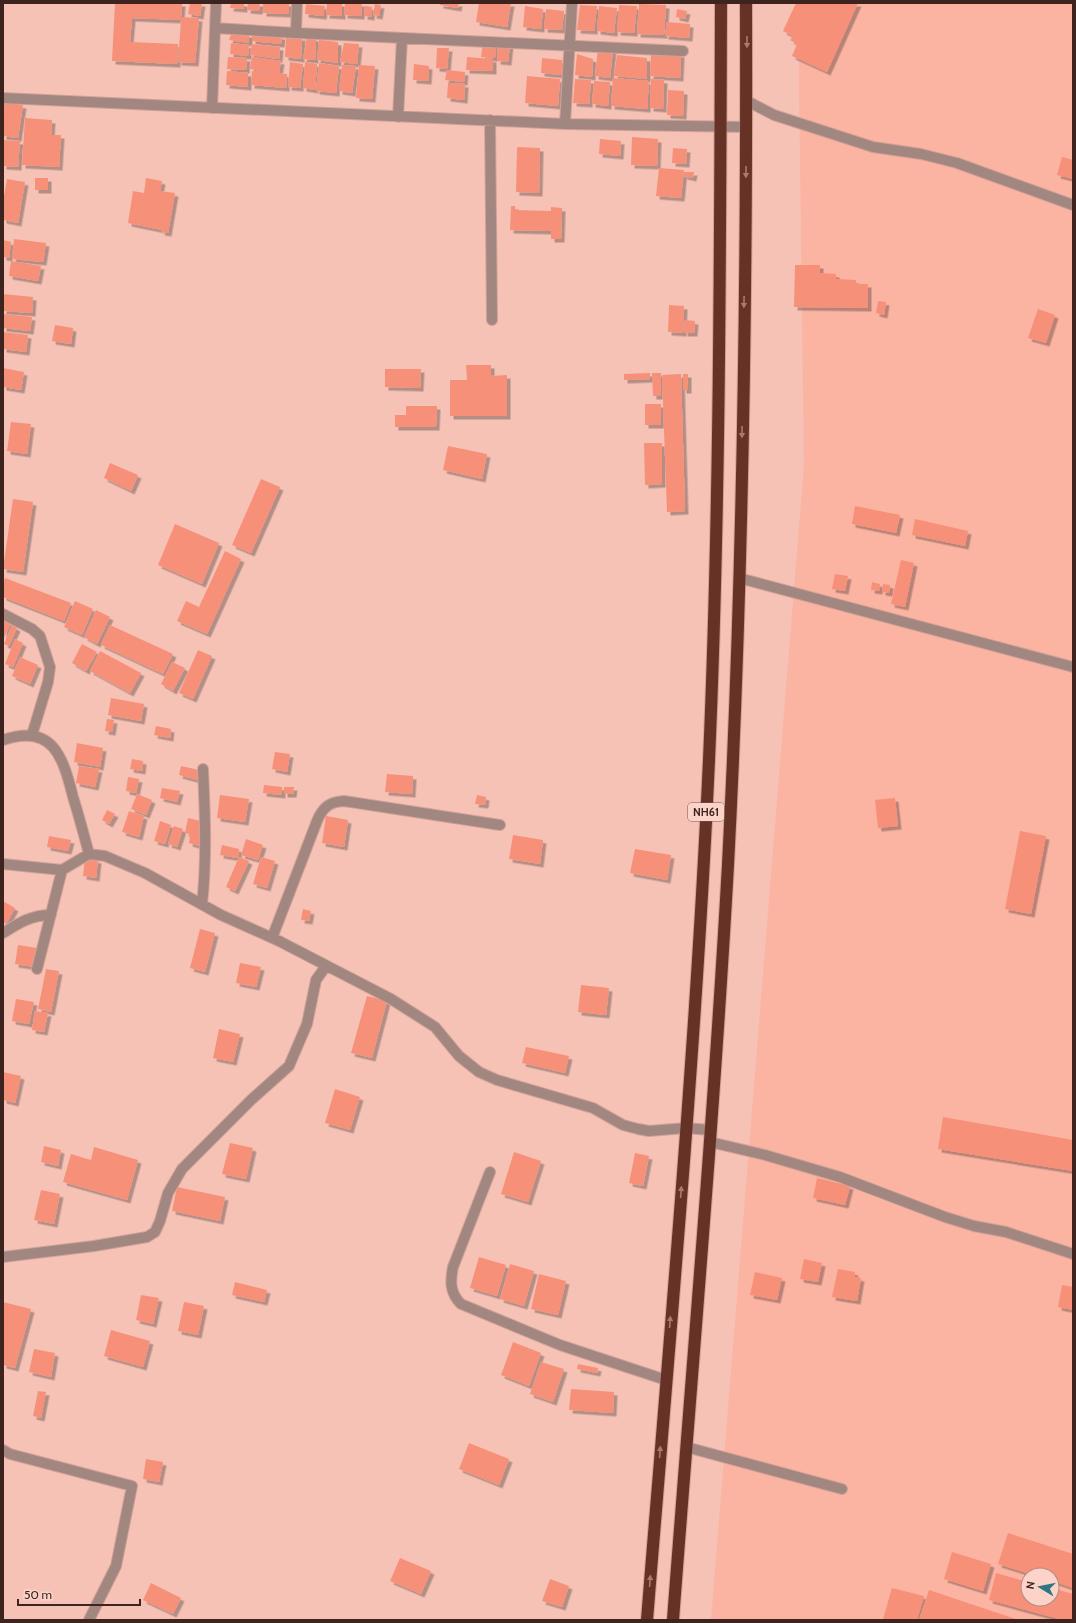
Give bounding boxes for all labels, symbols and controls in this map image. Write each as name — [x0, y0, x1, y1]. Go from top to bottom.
one-way arrow — [744, 36, 750, 49]
one-way arrow — [743, 166, 749, 179]
one-way arrow — [741, 296, 747, 309]
one-way arrow — [739, 426, 745, 439]
road number: NH61 — [688, 803, 724, 821]
one-way arrow — [677, 1186, 684, 1198]
one-way arrow — [667, 1316, 674, 1328]
one-way arrow — [657, 1445, 664, 1458]
north arrow — [1020, 1567, 1060, 1607]
one-way arrow — [647, 1575, 654, 1587]
text: N — [1023, 1580, 1038, 1590]
scale bar — [18, 1581, 140, 1607]
text: 50 m — [24, 1587, 52, 1602]

